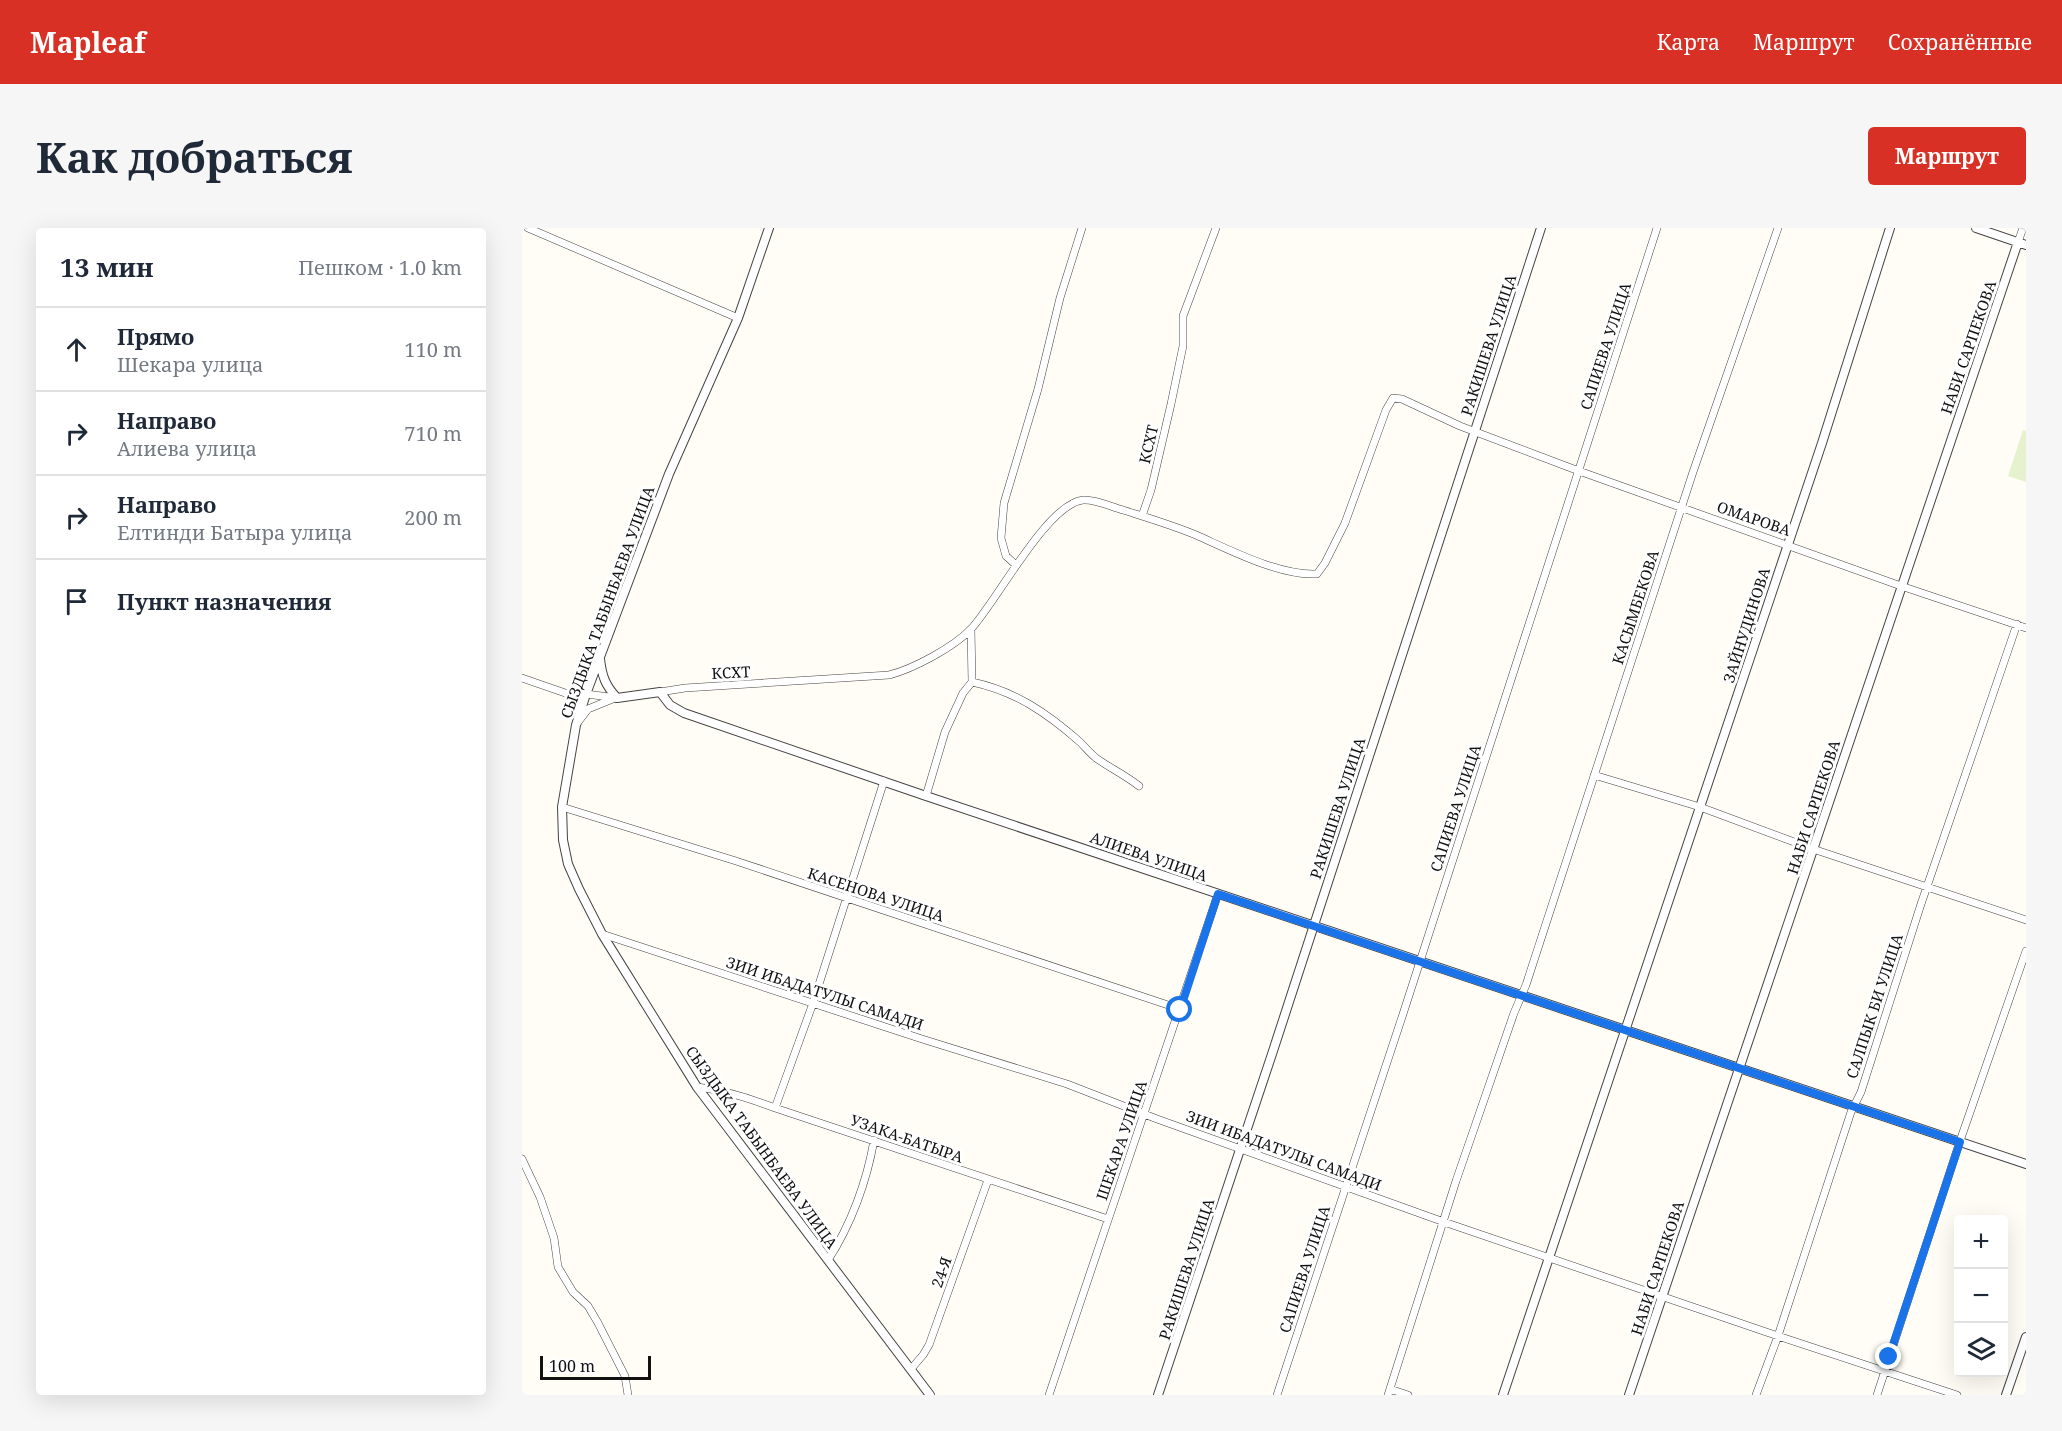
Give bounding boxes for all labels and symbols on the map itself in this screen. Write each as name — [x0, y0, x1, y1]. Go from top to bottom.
street label: РАКИШЕВА УЛИЦА — [1456, 271, 1520, 418]
street label: НАБИ САРПЕКОВА — [1936, 277, 2000, 417]
street label: САПИЕВА УЛИЦА — [1575, 279, 1635, 412]
street label: КСХТ — [1134, 423, 1162, 465]
street label: СЫЗДЫКА ТАБЫНБАЕВА УЛИЦА — [556, 483, 659, 721]
street label: ОМАРОВА — [1715, 496, 1794, 540]
street label: КАСЫМБЕКОВА — [1607, 547, 1663, 667]
street label: ЗАЙНУДИНОВА — [1718, 564, 1774, 685]
street label: КСХТ — [711, 661, 751, 683]
street label: РАКИШЕВА УЛИЦА — [1305, 734, 1369, 881]
street label: НАБИ САРПЕКОВА — [1782, 737, 1844, 877]
street label: САПИЕВА УЛИЦА — [1425, 741, 1485, 874]
street label: АЛИЕВА УЛИЦА — [1088, 827, 1211, 886]
street label: КАСЕНОВА УЛИЦА — [805, 862, 947, 926]
street label: САЛПЫК БИ УЛИЦА — [1841, 931, 1907, 1081]
street label: ЗИИ ИБАДАТУЛЫ САМАДИ — [724, 952, 926, 1034]
route start — [1166, 996, 1192, 1022]
street label: СЫЗДЫКА ТАБЫНБАЕВА УЛИЦА — [682, 1042, 843, 1253]
street label: ШЕКАРА УЛИЦА — [1091, 1077, 1151, 1203]
street label: ЗИИ ИБАДАТУЛЫ САМАДИ — [1184, 1105, 1384, 1195]
street label: УЗАКА-БАТЫРА — [848, 1109, 966, 1167]
street label: РАКИШЕВА УЛИЦА — [1154, 1195, 1218, 1342]
street label: НАБИ САРПЕКОВА — [1626, 1198, 1688, 1338]
street label: САПИЕВА УЛИЦА — [1274, 1202, 1334, 1335]
street label: 24-Я — [926, 1254, 956, 1290]
route end — [1875, 1343, 1901, 1369]
scale bar — [540, 1353, 651, 1380]

